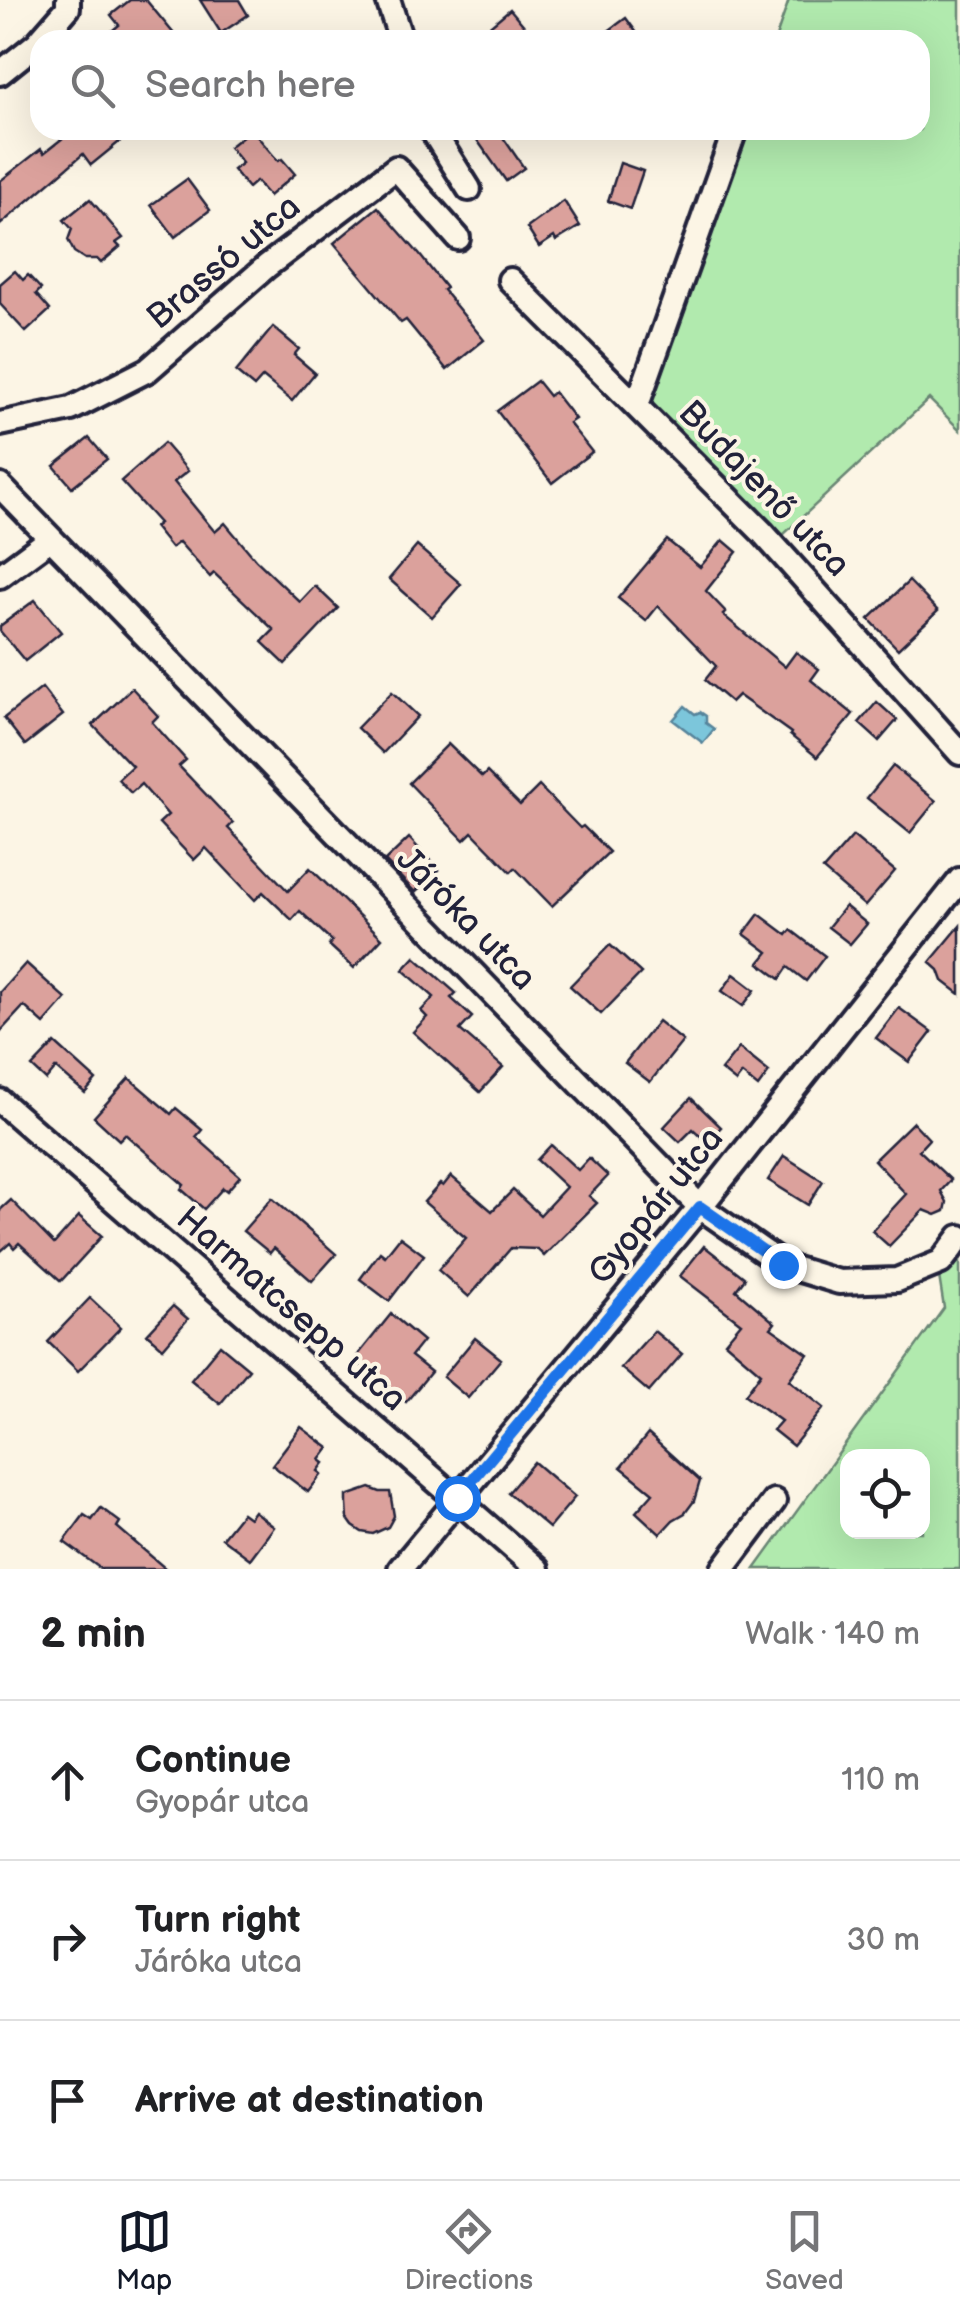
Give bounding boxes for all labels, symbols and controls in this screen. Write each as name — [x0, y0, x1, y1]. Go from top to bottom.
search box — [30, 30, 930, 140]
icon: search — [65, 58, 120, 113]
text: Search here — [145, 63, 356, 108]
street label: Brassó utca — [138, 185, 310, 339]
street label: Budajenő utca — [669, 392, 859, 586]
street label: Járóka utca — [387, 838, 545, 1000]
street label: Gyopár utca — [579, 1118, 733, 1294]
street label: Harmatcsepp utca — [167, 1197, 415, 1421]
route end — [761, 1243, 807, 1289]
map controls — [840, 1449, 930, 1539]
button: locate — [840, 1449, 930, 1539]
route start — [435, 1476, 481, 1522]
text: 2 min — [40, 1609, 146, 1660]
text: Walk · 140 m — [745, 1615, 920, 1654]
text: Continue — [135, 1738, 291, 1783]
icon: ahead — [40, 1753, 95, 1808]
text: 110 m — [841, 1761, 920, 1800]
text: Gyopár utca — [135, 1783, 309, 1822]
text: Turn right — [135, 1898, 300, 1943]
icon: right — [40, 1913, 95, 1968]
text: 30 m — [846, 1921, 920, 1960]
text: Járóka utca — [135, 1943, 302, 1982]
icon: arrive — [40, 2073, 95, 2128]
text: Arrive at destination — [135, 2078, 484, 2123]
tab: Map — [116, 2204, 172, 2297]
tab: Directions — [404, 2204, 533, 2297]
tab: Saved — [765, 2204, 844, 2297]

